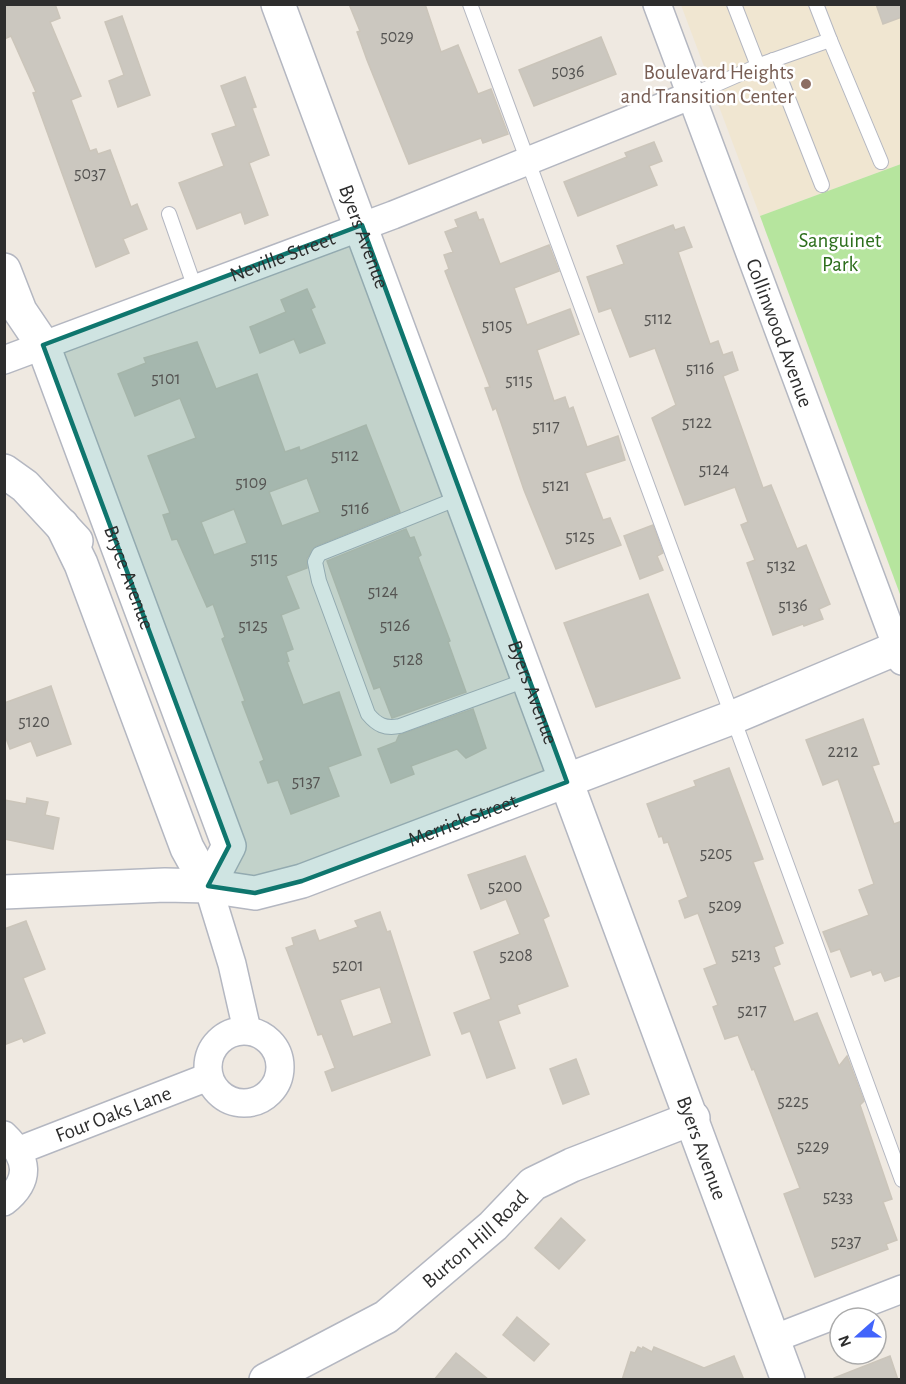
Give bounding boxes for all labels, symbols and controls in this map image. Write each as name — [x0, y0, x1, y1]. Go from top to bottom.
house number: 5029 — [380, 28, 414, 46]
place label: Boulevard Heights and Transition Center — [621, 62, 794, 107]
house number: 5036 — [552, 63, 584, 81]
marker: Boulevard Heights and Transition Center — [799, 77, 813, 91]
house number: 5037 — [74, 165, 106, 183]
street label: Byers Avenue — [335, 182, 393, 291]
street label: Neville Street — [227, 227, 338, 285]
park label: Sanguinet Park — [798, 230, 882, 275]
street label: Collinwood Avenue — [742, 256, 817, 410]
house number: 5112 — [644, 310, 672, 328]
house number: 5105 — [482, 317, 512, 335]
house number: 5116 — [686, 360, 714, 378]
house number: 5101 — [151, 370, 181, 388]
house number: 5115 — [505, 372, 533, 390]
house number: 5122 — [682, 414, 712, 432]
house number: 5117 — [532, 418, 560, 436]
house number: 5112 — [331, 447, 359, 465]
house number: 5124 — [699, 461, 730, 479]
house number: 5109 — [235, 474, 267, 492]
house number: 5121 — [542, 477, 570, 495]
house number: 5116 — [341, 500, 369, 518]
street label: Bryce Avenue — [100, 523, 158, 632]
house number: 5125 — [565, 528, 595, 546]
house number: 5115 — [250, 550, 278, 568]
house number: 5132 — [766, 557, 796, 575]
house number: 5124 — [368, 583, 399, 601]
house number: 5136 — [778, 597, 808, 615]
house number: 5125 — [238, 617, 268, 635]
house number: 5126 — [380, 617, 410, 635]
street label: Byers Avenue — [504, 638, 562, 747]
house number: 5128 — [393, 651, 423, 669]
house number: 5120 — [18, 713, 50, 731]
house number: 2212 — [828, 743, 858, 761]
house number: 5137 — [292, 773, 320, 791]
street label: Merrick Street — [405, 790, 520, 850]
house number: 5205 — [700, 845, 732, 863]
house number: 5200 — [488, 878, 522, 896]
house number: 5209 — [708, 897, 742, 915]
house number: 5213 — [731, 946, 761, 964]
house number: 5208 — [499, 947, 533, 965]
house number: 5201 — [332, 957, 364, 975]
house number: 5217 — [737, 1002, 767, 1020]
street label: Four Oaks Lane — [53, 1082, 174, 1146]
street label: Byers Avenue — [673, 1093, 731, 1203]
house number: 5225 — [777, 1093, 809, 1111]
house number: 5229 — [797, 1138, 829, 1156]
street label: Burton Hill Road — [418, 1186, 532, 1292]
house number: 5233 — [823, 1188, 853, 1206]
house number: 5237 — [831, 1233, 861, 1251]
north arrow — [828, 1306, 888, 1366]
text: N — [835, 1333, 854, 1349]

